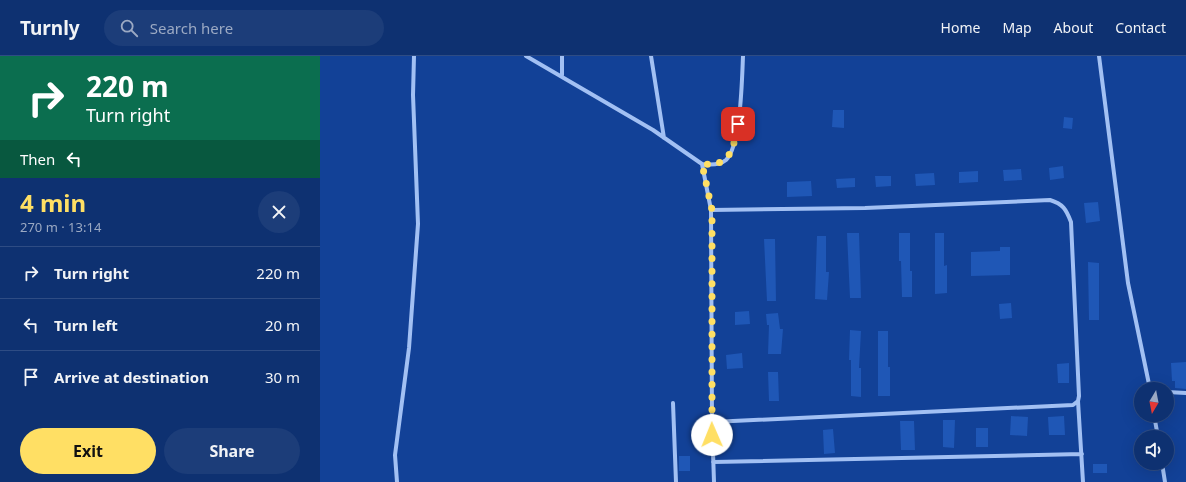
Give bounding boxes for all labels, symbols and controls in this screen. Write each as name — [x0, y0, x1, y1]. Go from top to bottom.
search box — [104, 10, 384, 46]
text: Turnly — [20, 15, 80, 41]
icon: search — [118, 17, 140, 39]
text: Search here — [150, 18, 233, 38]
text: Home — [941, 18, 980, 37]
text: Map — [1002, 18, 1032, 37]
text: About — [1054, 18, 1093, 37]
text: Contact — [1115, 18, 1166, 37]
text: 220 m — [86, 67, 169, 105]
icon: right — [20, 72, 72, 124]
text: Turn right — [86, 103, 170, 127]
pin — [721, 107, 755, 141]
icon: arrive — [727, 113, 749, 135]
icon: left — [63, 148, 85, 170]
text: Then — [20, 149, 55, 169]
text: 4 min — [20, 186, 86, 219]
button: close — [258, 191, 300, 233]
text: 270 m · 13:14 — [20, 218, 101, 236]
icon: right — [20, 262, 42, 284]
text: Turn right — [54, 263, 129, 283]
text: 220 m — [256, 263, 300, 283]
icon: left — [20, 314, 42, 336]
text: Turn left — [54, 315, 118, 335]
text: 20 m — [265, 315, 300, 335]
icon: arrive — [20, 366, 42, 388]
text: Arrive at destination — [54, 367, 209, 387]
text: 30 m — [265, 367, 300, 387]
north arrow — [1134, 382, 1174, 422]
map controls — [1134, 382, 1174, 470]
position arrow — [691, 414, 733, 456]
button: Exit — [20, 428, 156, 474]
button: Share — [164, 428, 300, 474]
button: sound — [1134, 430, 1174, 470]

